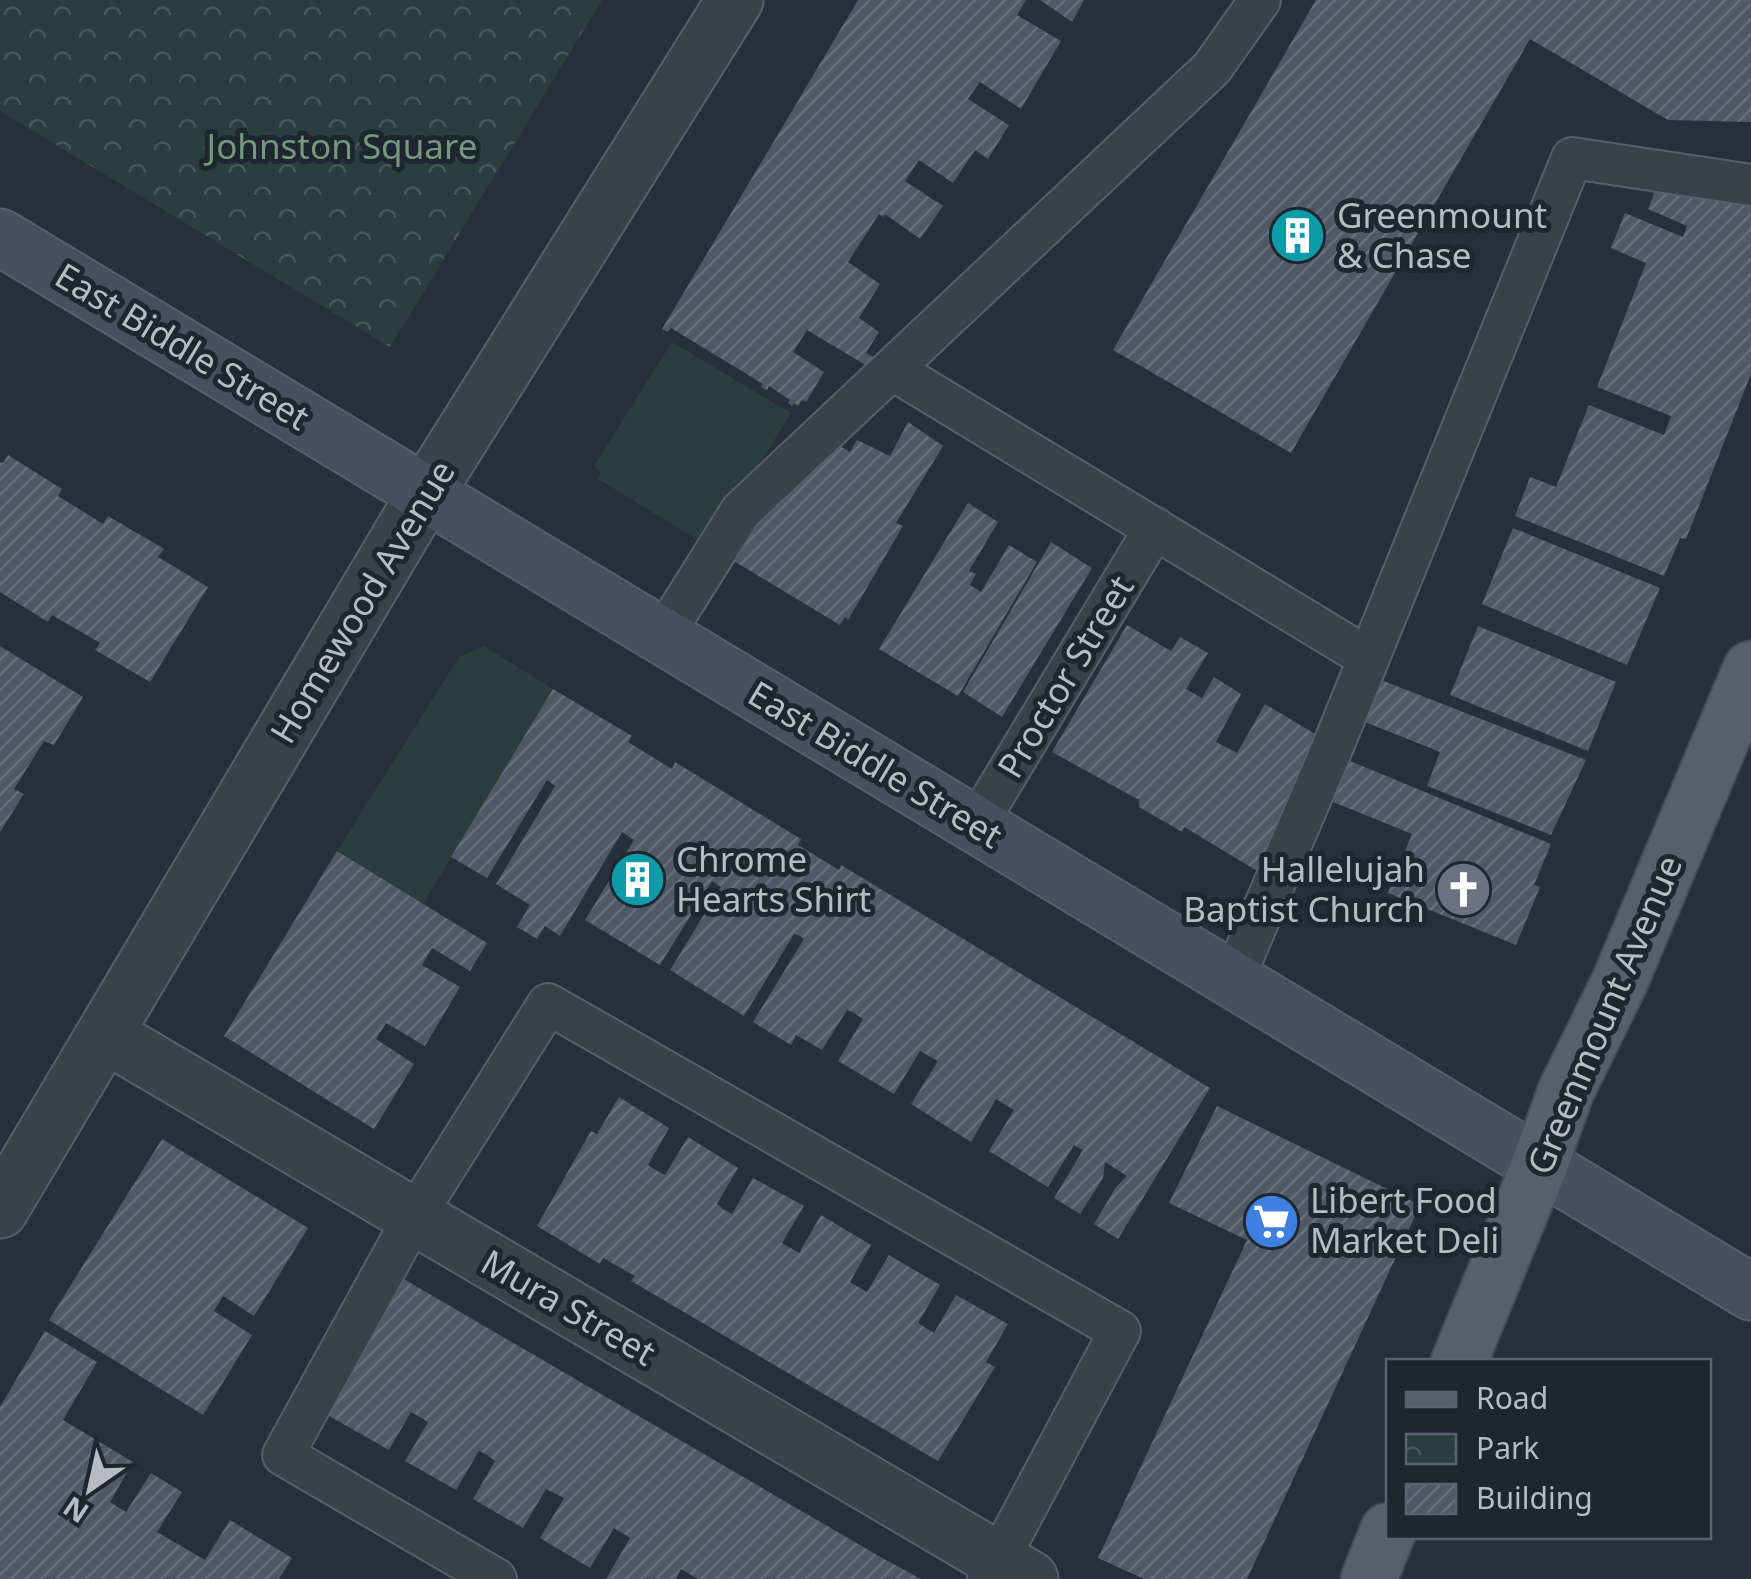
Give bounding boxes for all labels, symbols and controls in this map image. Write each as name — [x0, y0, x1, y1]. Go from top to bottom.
park label: Johnston Square — [204, 122, 477, 169]
place label: Greenmount & Chase — [1337, 191, 1547, 278]
building icon: Greenmount & Chase — [1268, 206, 1328, 266]
street label: East Biddle Street — [47, 251, 318, 440]
street label: Homewood Avenue — [259, 451, 465, 751]
street label: Proctor Street — [986, 566, 1144, 786]
street label: East Biddle Street — [740, 669, 1011, 858]
place label: Chrome Hearts Shirt — [676, 835, 871, 922]
place label: Hallelujah Baptist Church — [1183, 845, 1425, 932]
street label: Greenmount Avenue — [1515, 848, 1692, 1181]
building icon: Chrome Hearts Shirt — [607, 850, 667, 910]
church icon: Hallelujah Baptist Church — [1434, 860, 1494, 920]
place label: Libert Food Market Deli — [1310, 1176, 1499, 1263]
supermarket icon: Libert Food Market Deli — [1241, 1191, 1301, 1251]
street label: Mura Street — [473, 1238, 664, 1375]
legend — [1386, 1359, 1711, 1539]
text: Road — [1476, 1377, 1548, 1418]
text: Park — [1476, 1427, 1539, 1468]
north arrow — [40, 1439, 140, 1539]
text: Building — [1476, 1477, 1593, 1518]
text: N — [55, 1488, 96, 1533]

